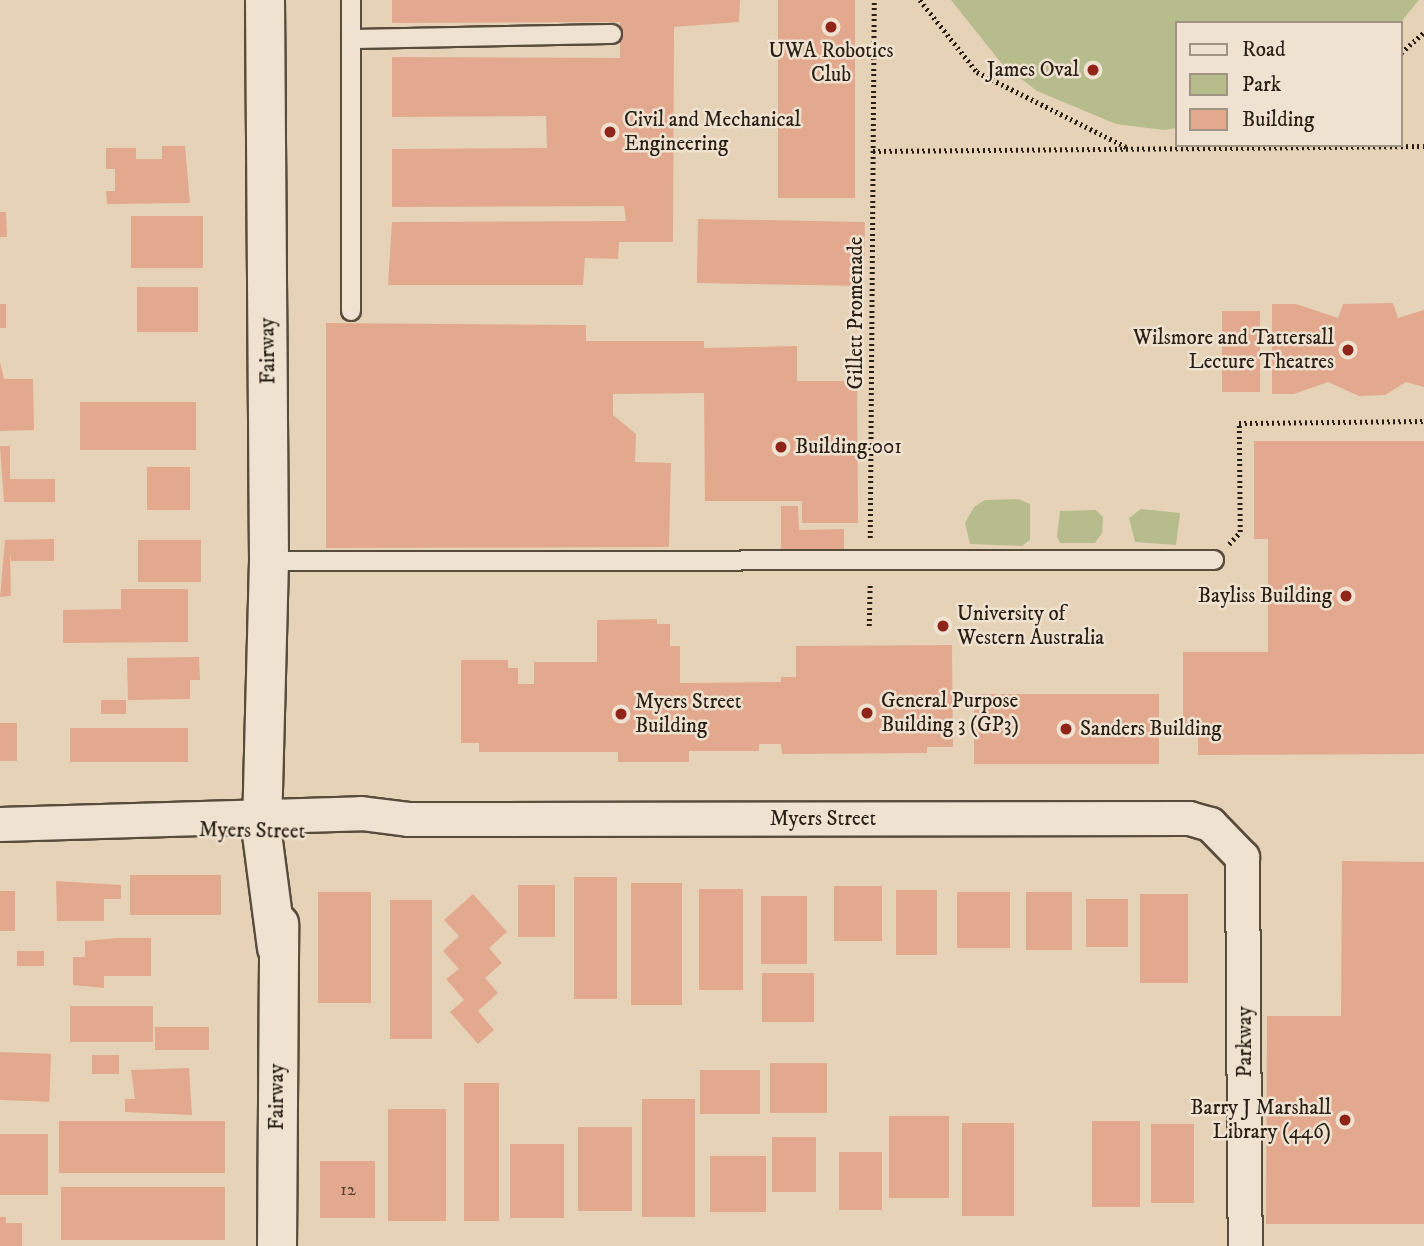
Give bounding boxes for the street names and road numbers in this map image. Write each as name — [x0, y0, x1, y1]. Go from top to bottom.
street label: Gillett Promenade — [843, 237, 869, 389]
street label: Fairway — [255, 317, 281, 385]
street label: Myers Street — [770, 806, 876, 832]
street label: Myers Street — [199, 817, 305, 845]
street label: Parkway — [1232, 1006, 1258, 1078]
street label: Fairway — [264, 1064, 290, 1130]

